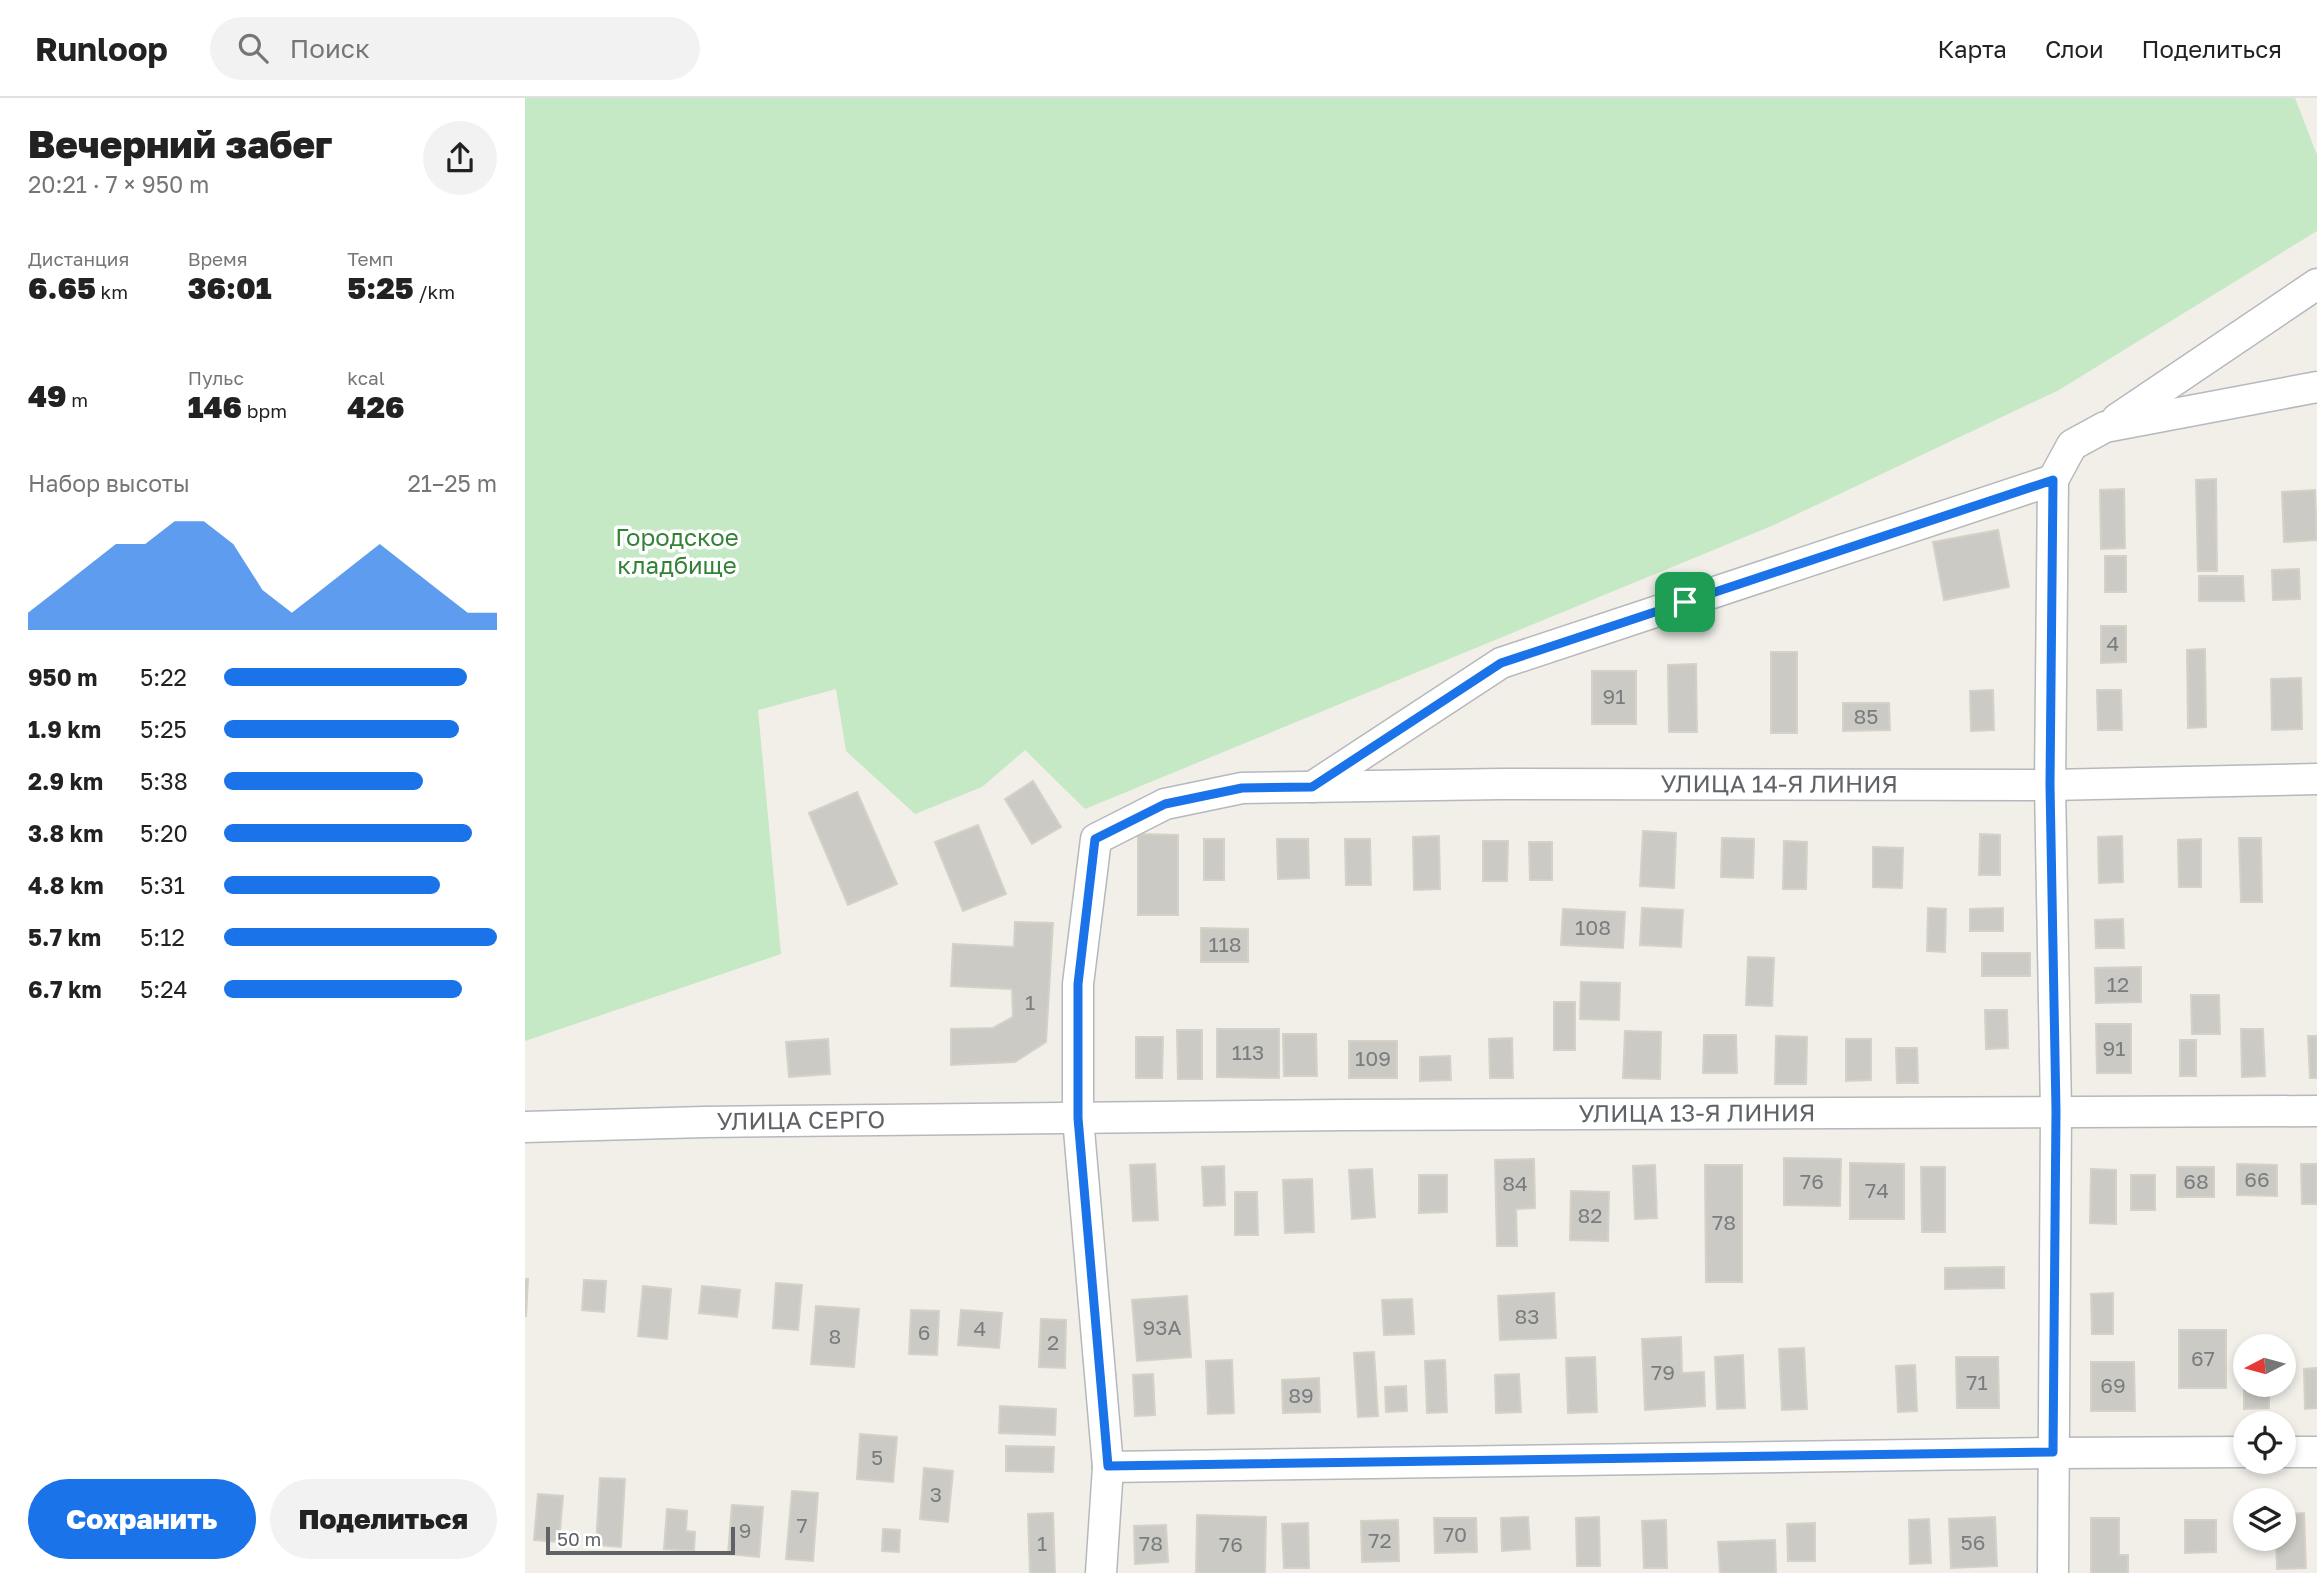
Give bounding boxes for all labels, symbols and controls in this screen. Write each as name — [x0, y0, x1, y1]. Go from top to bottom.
search box — [210, 17, 700, 80]
text: Runloop — [35, 29, 168, 68]
icon: search — [234, 29, 272, 67]
text: Поиск — [290, 33, 370, 64]
text: Карта — [1937, 34, 2007, 63]
text: Слои — [2045, 34, 2104, 63]
text: Поделиться — [2142, 34, 2282, 63]
text: Вечерний забег — [28, 121, 333, 166]
button: share — [423, 121, 497, 195]
text: 20:21 · 7 × 950 m — [28, 170, 209, 198]
text: Дистанция — [28, 247, 129, 270]
text: Время — [188, 247, 248, 270]
text: Темп — [347, 247, 394, 270]
text: 6.65 — [28, 270, 96, 306]
text: 36:01 — [188, 270, 272, 306]
text: 5:25 — [347, 270, 414, 306]
text: km — [96, 280, 128, 303]
text: /km — [414, 280, 455, 303]
text: Пульс — [188, 366, 244, 389]
text: kcal — [347, 366, 385, 389]
text: 49 — [28, 378, 67, 414]
text: m — [67, 388, 88, 411]
text: 146 — [188, 389, 242, 425]
text: 426 — [347, 389, 404, 425]
text: bpm — [242, 399, 287, 422]
text: Набор высоты — [28, 469, 190, 497]
text: 21–25 m — [408, 469, 497, 497]
park label: Городское кладбище — [615, 522, 739, 579]
pin — [1655, 572, 1715, 632]
icon: arrive — [1666, 583, 1704, 621]
house number: 4 — [2107, 630, 2119, 656]
text: 950 m — [28, 663, 97, 691]
text: 5:22 — [140, 663, 187, 691]
house number: 91 — [1603, 683, 1625, 709]
house number: 85 — [1854, 703, 1879, 729]
text: 1.9 km — [28, 715, 101, 743]
text: 5:25 — [140, 715, 187, 743]
text: 2.9 km — [28, 767, 103, 795]
text: 5:38 — [140, 767, 188, 795]
street label: УЛИЦА 14-Я ЛИНИЯ — [1661, 768, 1898, 798]
text: 3.8 km — [28, 819, 103, 847]
text: 5:20 — [140, 819, 188, 847]
text: 4.8 km — [28, 871, 104, 899]
text: 5:31 — [140, 871, 185, 899]
house number: 108 — [1575, 914, 1611, 940]
text: 5.7 km — [28, 923, 101, 951]
text: 5:12 — [140, 923, 185, 951]
house number: 118 — [1208, 931, 1242, 957]
house number: 12 — [2107, 971, 2129, 997]
text: 6.7 km — [28, 975, 102, 1003]
text: 5:24 — [140, 975, 188, 1003]
house number: 1 — [1025, 989, 1035, 1015]
house number: 91 — [2103, 1035, 2125, 1061]
house number: 113 — [1232, 1039, 1264, 1065]
house number: 109 — [1355, 1045, 1391, 1071]
street label: УЛИЦА 13-Я ЛИНИЯ — [1578, 1097, 1815, 1127]
street label: УЛИЦА СЕРГО — [716, 1104, 885, 1135]
house number: 66 — [2244, 1166, 2270, 1192]
house number: 76 — [1800, 1168, 1824, 1194]
house number: 68 — [2183, 1168, 2209, 1194]
house number: 84 — [1502, 1170, 1528, 1196]
house number: 74 — [1865, 1177, 1889, 1203]
house number: 82 — [1578, 1202, 1603, 1228]
house number: 78 — [1712, 1209, 1736, 1235]
house number: 83 — [1514, 1303, 1540, 1329]
house number: 93А — [1142, 1314, 1182, 1340]
house number: 4 — [974, 1315, 986, 1341]
house number: 6 — [918, 1319, 930, 1345]
house number: 8 — [829, 1323, 841, 1349]
house number: 2 — [1047, 1329, 1059, 1355]
north arrow — [2233, 1334, 2296, 1396]
map controls — [2233, 1334, 2296, 1551]
house number: 67 — [2191, 1345, 2215, 1371]
house number: 79 — [1651, 1359, 1675, 1385]
house number: 71 — [1966, 1369, 1988, 1395]
house number: 69 — [2100, 1372, 2126, 1398]
house number: 89 — [1288, 1382, 1314, 1408]
button: locate — [2233, 1411, 2296, 1474]
house number: 5 — [871, 1444, 883, 1470]
button: Сохранить — [28, 1479, 256, 1559]
button: Поделиться — [270, 1479, 497, 1559]
house number: 3 — [930, 1481, 942, 1507]
button: layers — [2233, 1488, 2296, 1551]
house number: 7 — [796, 1512, 808, 1538]
house number: 9 — [739, 1517, 751, 1543]
house number: 70 — [1443, 1521, 1467, 1547]
scale bar — [546, 1524, 735, 1556]
text: 50 m — [557, 1527, 601, 1550]
house number: 72 — [1368, 1527, 1392, 1553]
house number: 56 — [1961, 1529, 1985, 1555]
house number: 1 — [1037, 1530, 1047, 1556]
house number: 78 — [1139, 1530, 1163, 1556]
house number: 76 — [1219, 1531, 1243, 1557]

